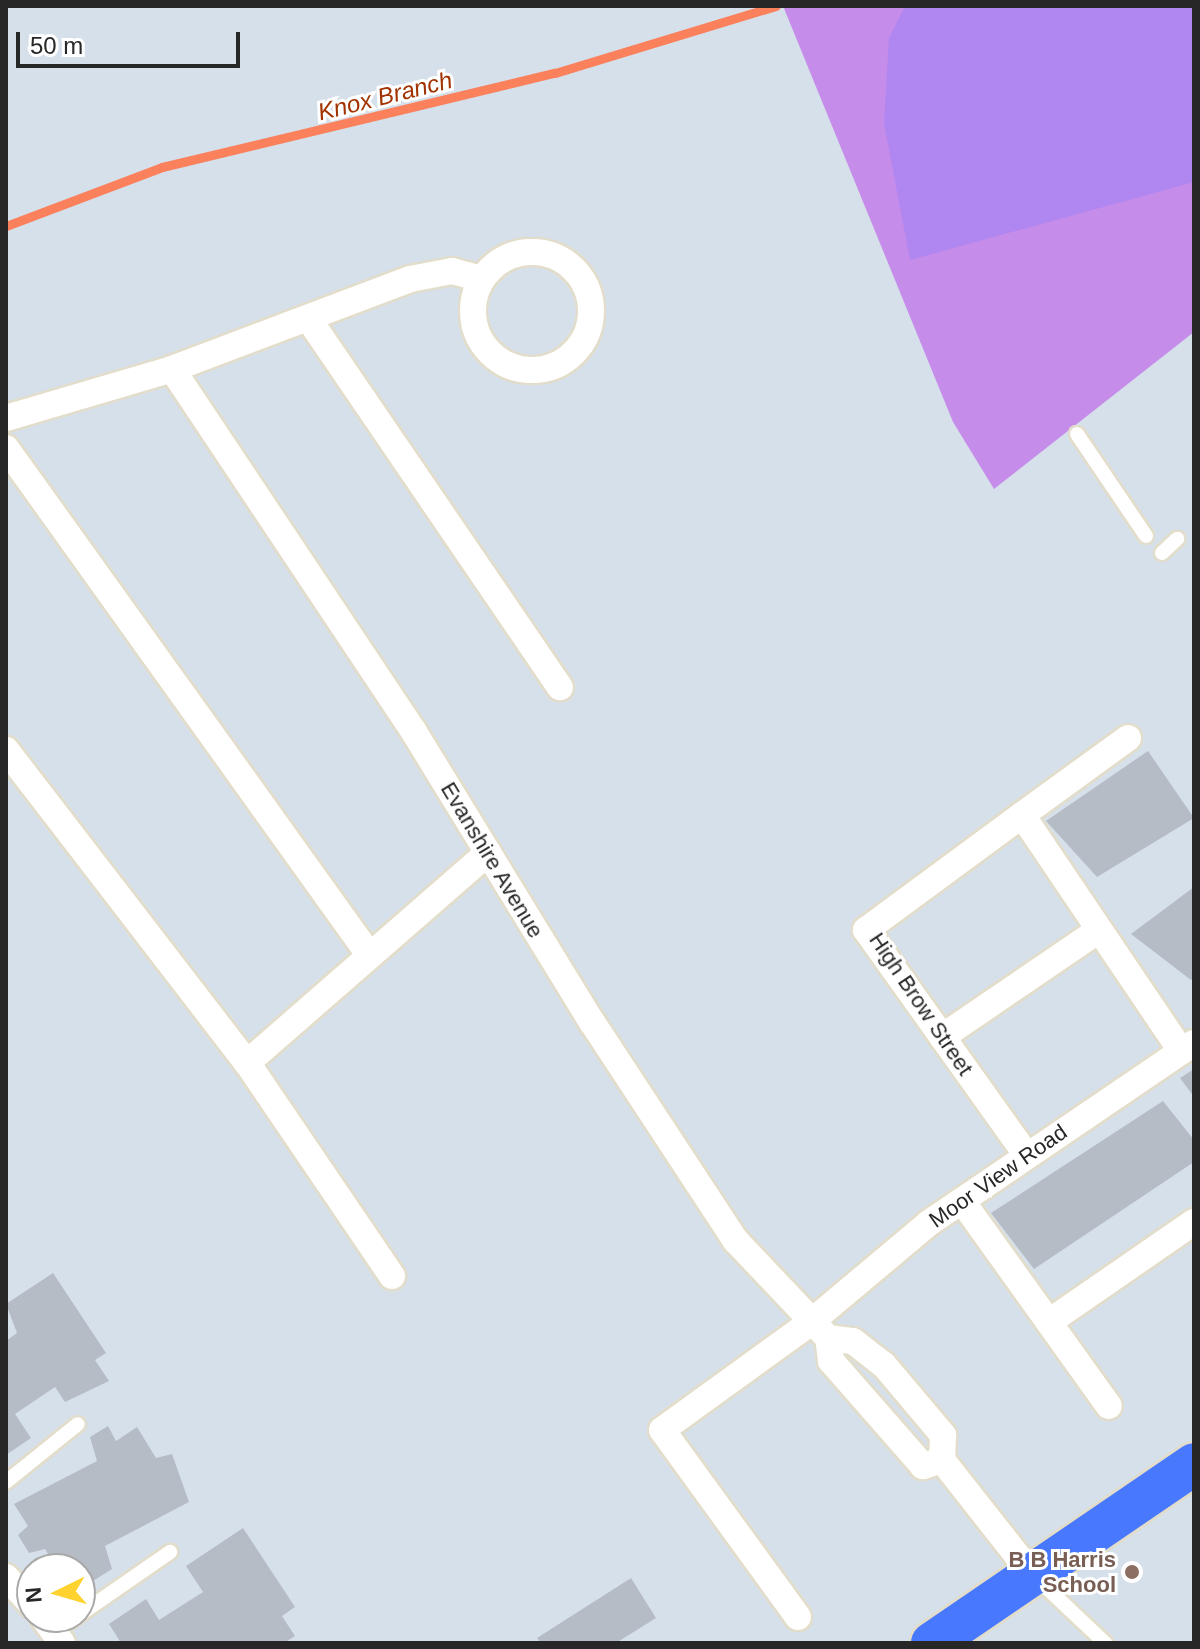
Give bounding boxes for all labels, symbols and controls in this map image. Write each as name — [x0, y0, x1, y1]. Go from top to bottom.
scale bar — [20, 16, 244, 66]
text: 50 m — [30, 32, 83, 59]
water label: Knox Branch — [315, 65, 455, 127]
street label: Evanshire Avenue — [435, 777, 549, 943]
street label: High Brow Street — [864, 928, 978, 1080]
street label: Moor View Road — [924, 1119, 1072, 1233]
place label: B B Harris School — [1008, 1546, 1116, 1598]
north arrow — [16, 1553, 96, 1633]
marker: B B Harris School — [1123, 1563, 1141, 1581]
text: N — [20, 1586, 47, 1604]

